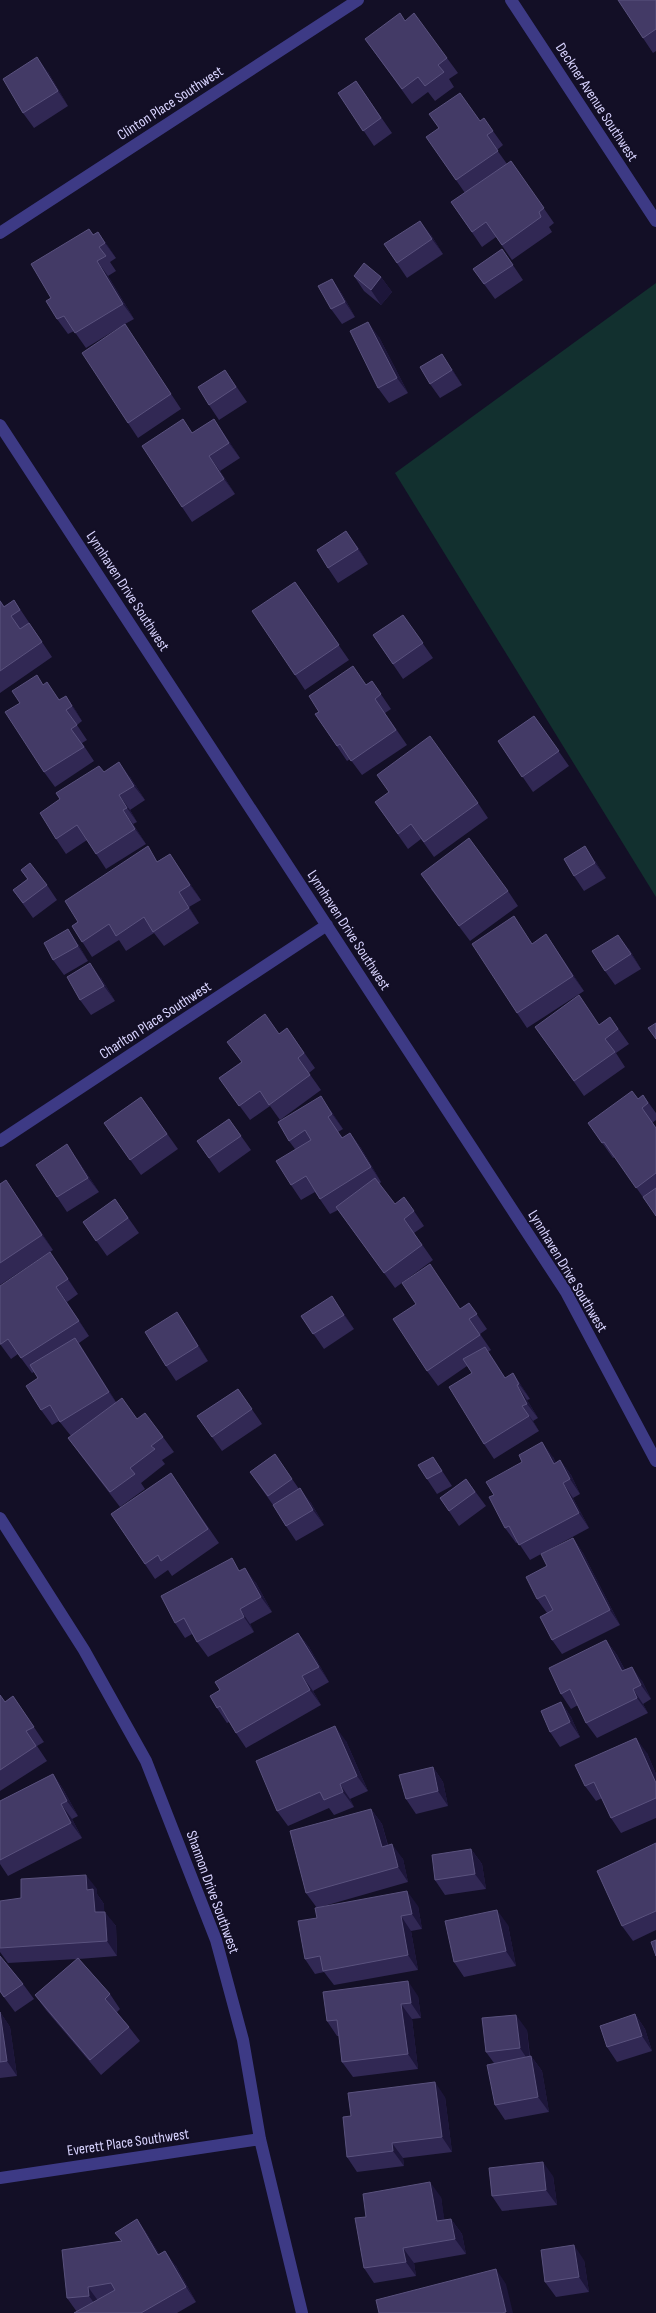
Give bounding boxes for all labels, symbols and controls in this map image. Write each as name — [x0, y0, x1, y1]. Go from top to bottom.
street label: Deckner Avenue Southwest — [551, 39, 642, 165]
street label: Clinton Place Southwest — [114, 62, 227, 145]
street label: Lynnhaven Drive Southwest — [82, 528, 174, 655]
street label: Lynnhaven Drive Southwest — [303, 867, 395, 994]
street label: Charlton Place Southwest — [96, 977, 215, 1064]
street label: Lynnhaven Drive Southwest — [524, 1207, 612, 1336]
street label: Shannon Drive Southwest — [181, 1828, 244, 1957]
street label: Everett Place Southwest — [66, 2124, 191, 2160]

